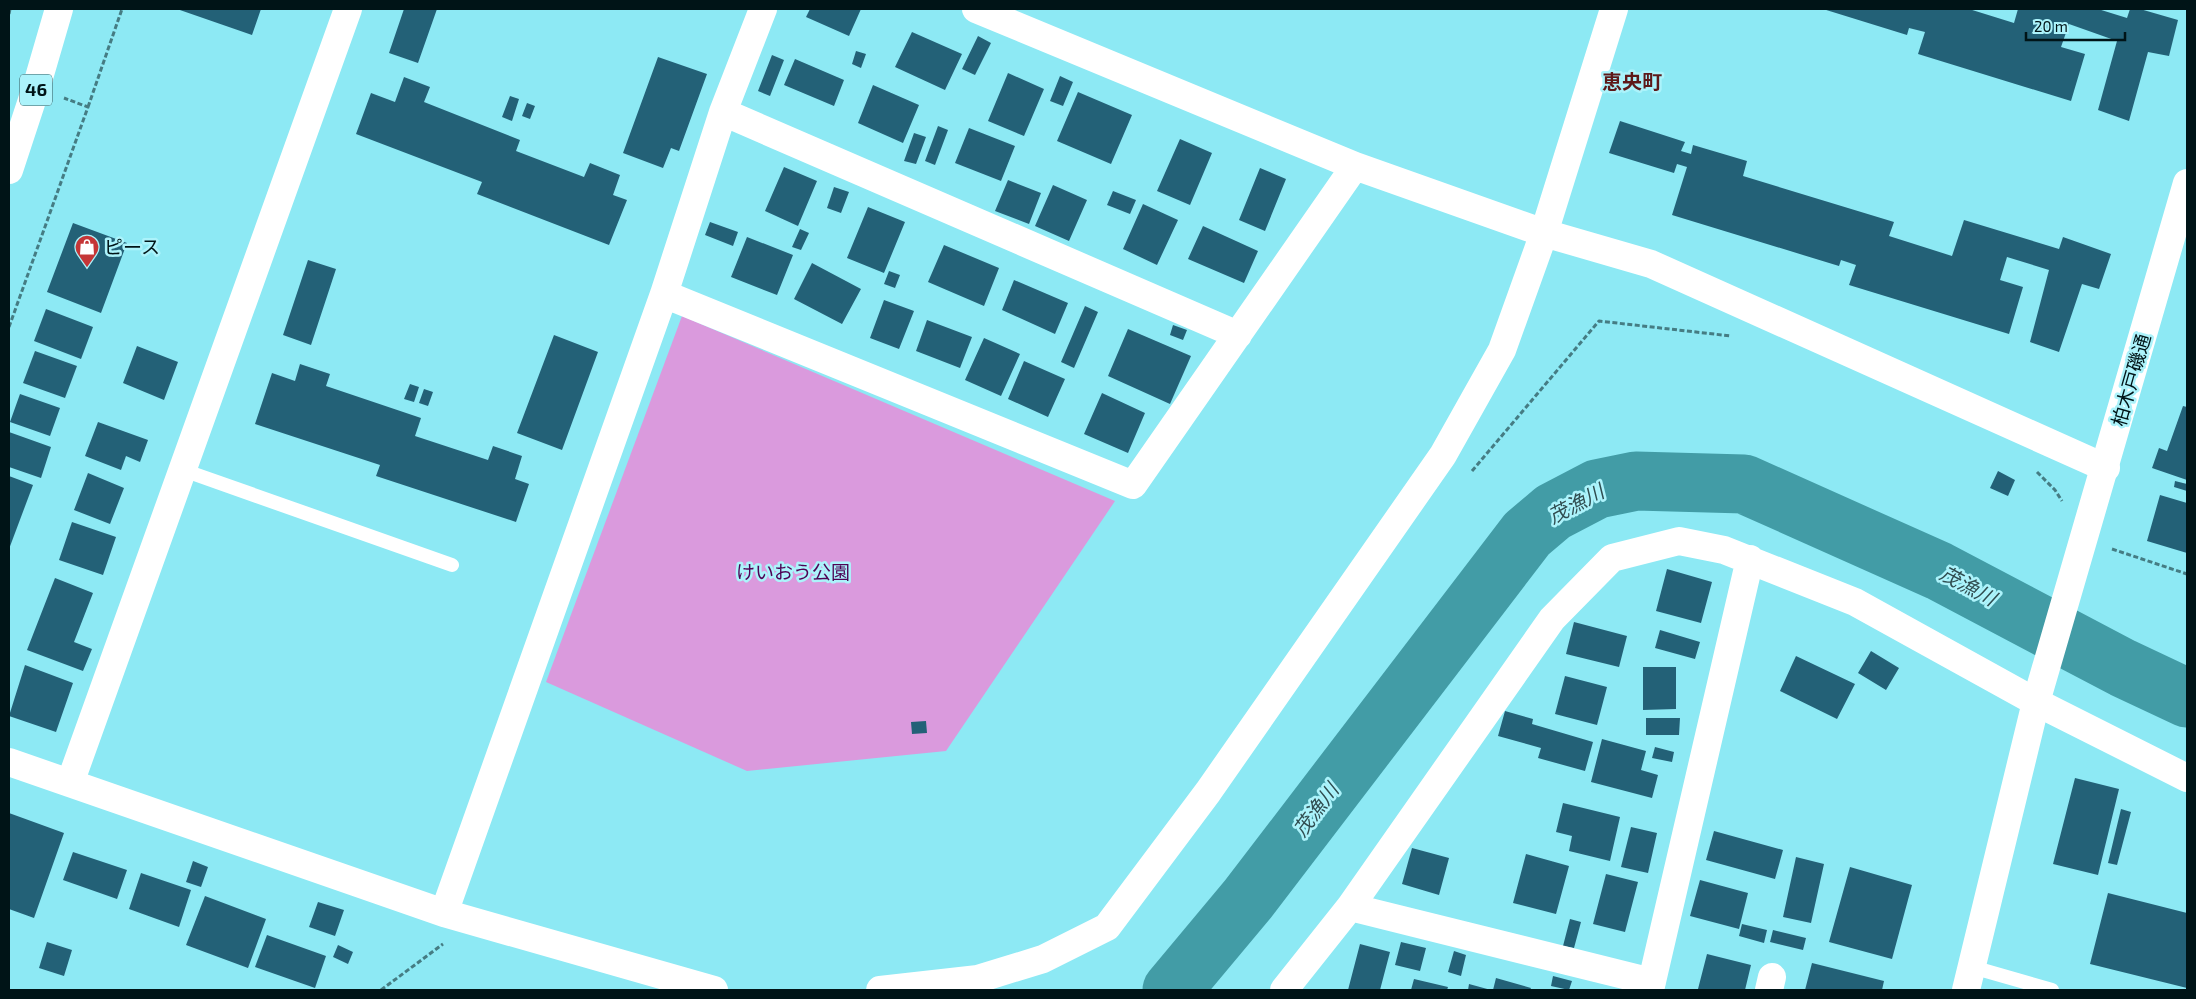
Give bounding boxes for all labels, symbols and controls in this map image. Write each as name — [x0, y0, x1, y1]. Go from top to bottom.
scale bar — [2026, 10, 2125, 42]
text: 20 m — [2034, 17, 2068, 35]
district label: 恵央町 — [1602, 69, 1662, 93]
road number: 46 — [20, 74, 52, 106]
shop icon: ピース — [74, 234, 100, 268]
place label: ピース — [104, 235, 160, 258]
street label: 柏木戸磯通 — [2106, 331, 2155, 429]
water label: 茂漁川 — [1543, 477, 1609, 528]
park label: けいおう公園 — [736, 560, 850, 583]
water label: 茂漁川 — [1936, 560, 2002, 611]
water label: 茂漁川 — [1288, 777, 1344, 841]

